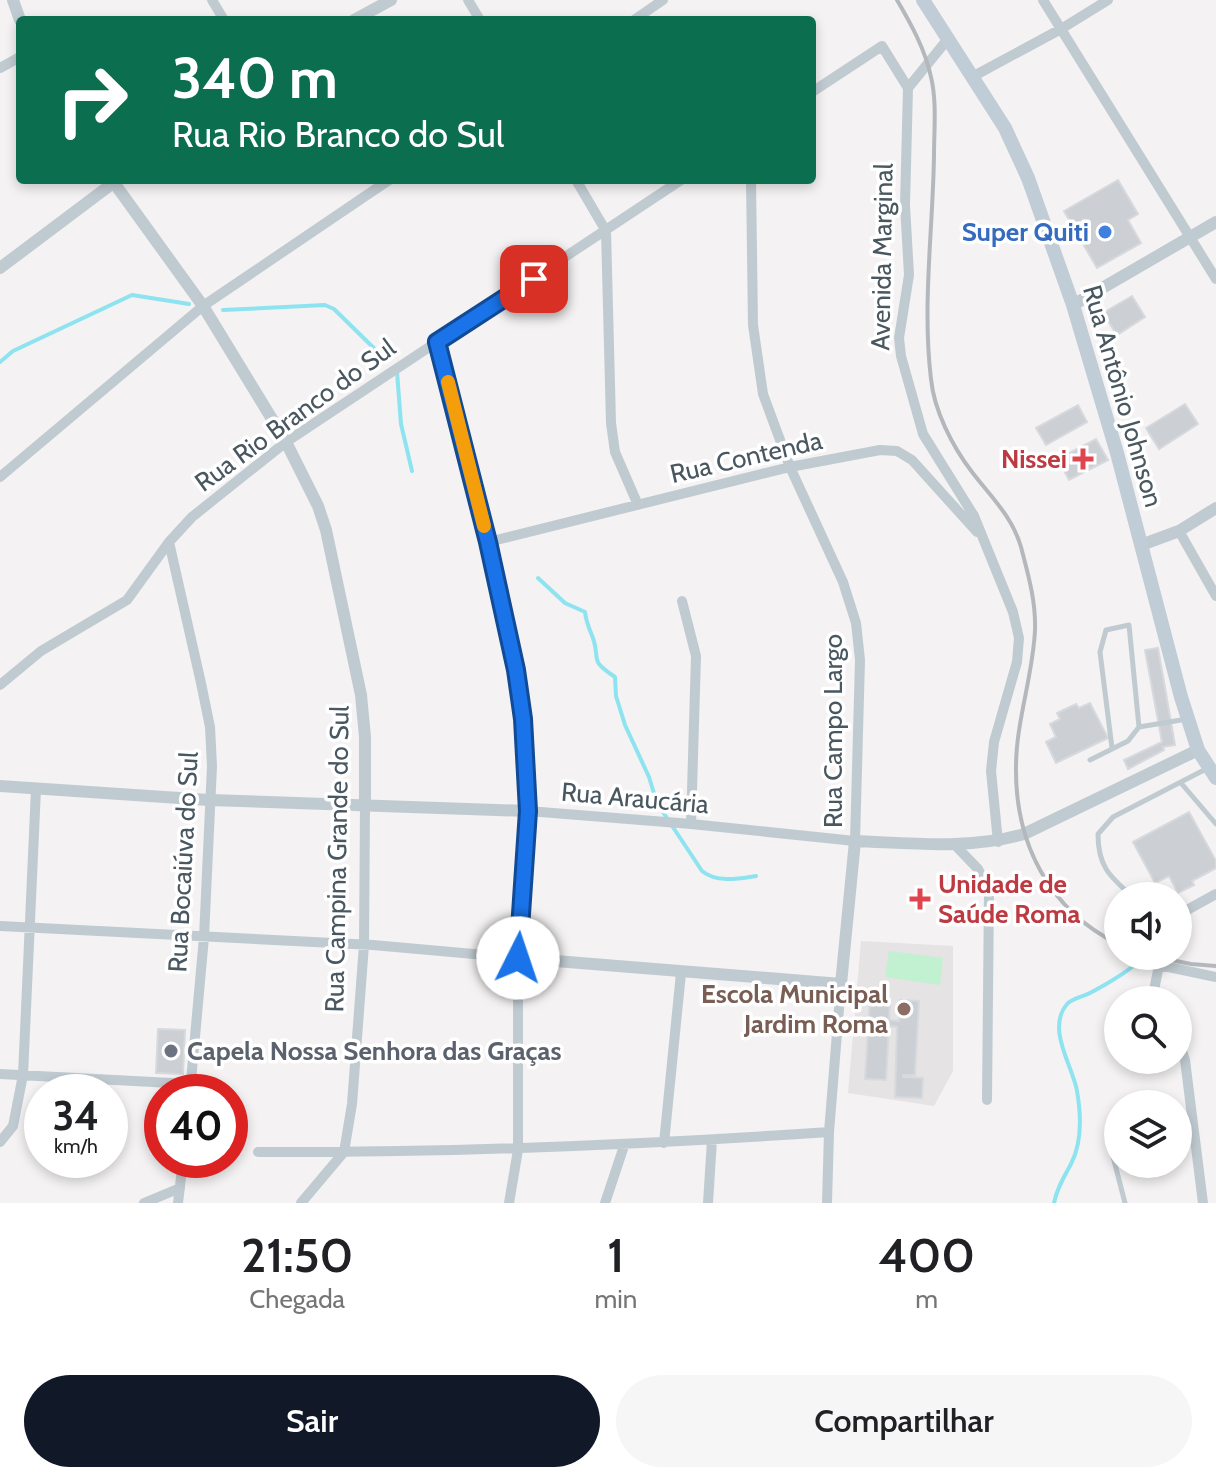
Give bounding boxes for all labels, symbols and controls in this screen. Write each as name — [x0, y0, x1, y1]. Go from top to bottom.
text: 340 m — [172, 44, 338, 112]
icon: right — [40, 48, 144, 152]
text: Rua Rio Branco do Sul — [172, 112, 504, 156]
street label: Avenida Marginal — [864, 163, 900, 351]
place label: Super Quiti — [962, 216, 1089, 248]
marker: Super Quiti — [1096, 223, 1114, 241]
pin — [500, 245, 568, 313]
icon: arrive — [512, 257, 556, 301]
street label: Rua Antônio Johnson — [1076, 281, 1170, 511]
street label: Rua Rio Branco do Sul — [188, 332, 402, 498]
street label: Rua Contenda — [667, 424, 826, 490]
place label: Nissei — [1001, 443, 1067, 475]
marker: Nissei — [1074, 450, 1092, 468]
street label: Rua Campo Largo — [817, 634, 849, 828]
street label: Rua Campina Grande do Sul — [318, 705, 356, 1013]
street label: Rua Bocaiúva do Sul — [161, 751, 205, 973]
street label: Rua Araucária — [560, 776, 711, 820]
place label: Unidade de Saúde Roma — [938, 868, 1081, 930]
map controls — [1104, 882, 1192, 1178]
button: sound — [1104, 882, 1192, 970]
marker: Unidade de Saúde Roma — [909, 888, 931, 910]
position arrow — [476, 916, 560, 1000]
place label: Escola Municipal Jardim Roma — [701, 978, 888, 1040]
button: search — [1104, 986, 1192, 1074]
marker: Escola Municipal Jardim Roma — [895, 1000, 913, 1018]
place label: Capela Nossa Senhora das Graças — [187, 1035, 561, 1067]
marker: Capela Nossa Senhora das Graças — [162, 1042, 180, 1060]
speed limit sign: 40 — [144, 1074, 248, 1178]
button: layers — [1104, 1090, 1192, 1178]
text: 34 — [53, 1091, 99, 1140]
text: km/h — [54, 1134, 98, 1158]
text: 21:50 — [241, 1226, 353, 1284]
text: 1 — [607, 1226, 624, 1284]
text: 400 — [878, 1226, 975, 1284]
text: Chegada — [249, 1283, 345, 1315]
text: min — [594, 1283, 637, 1315]
text: m — [915, 1283, 938, 1315]
button: Sair — [24, 1375, 600, 1467]
button: Compartilhar — [616, 1375, 1192, 1467]

